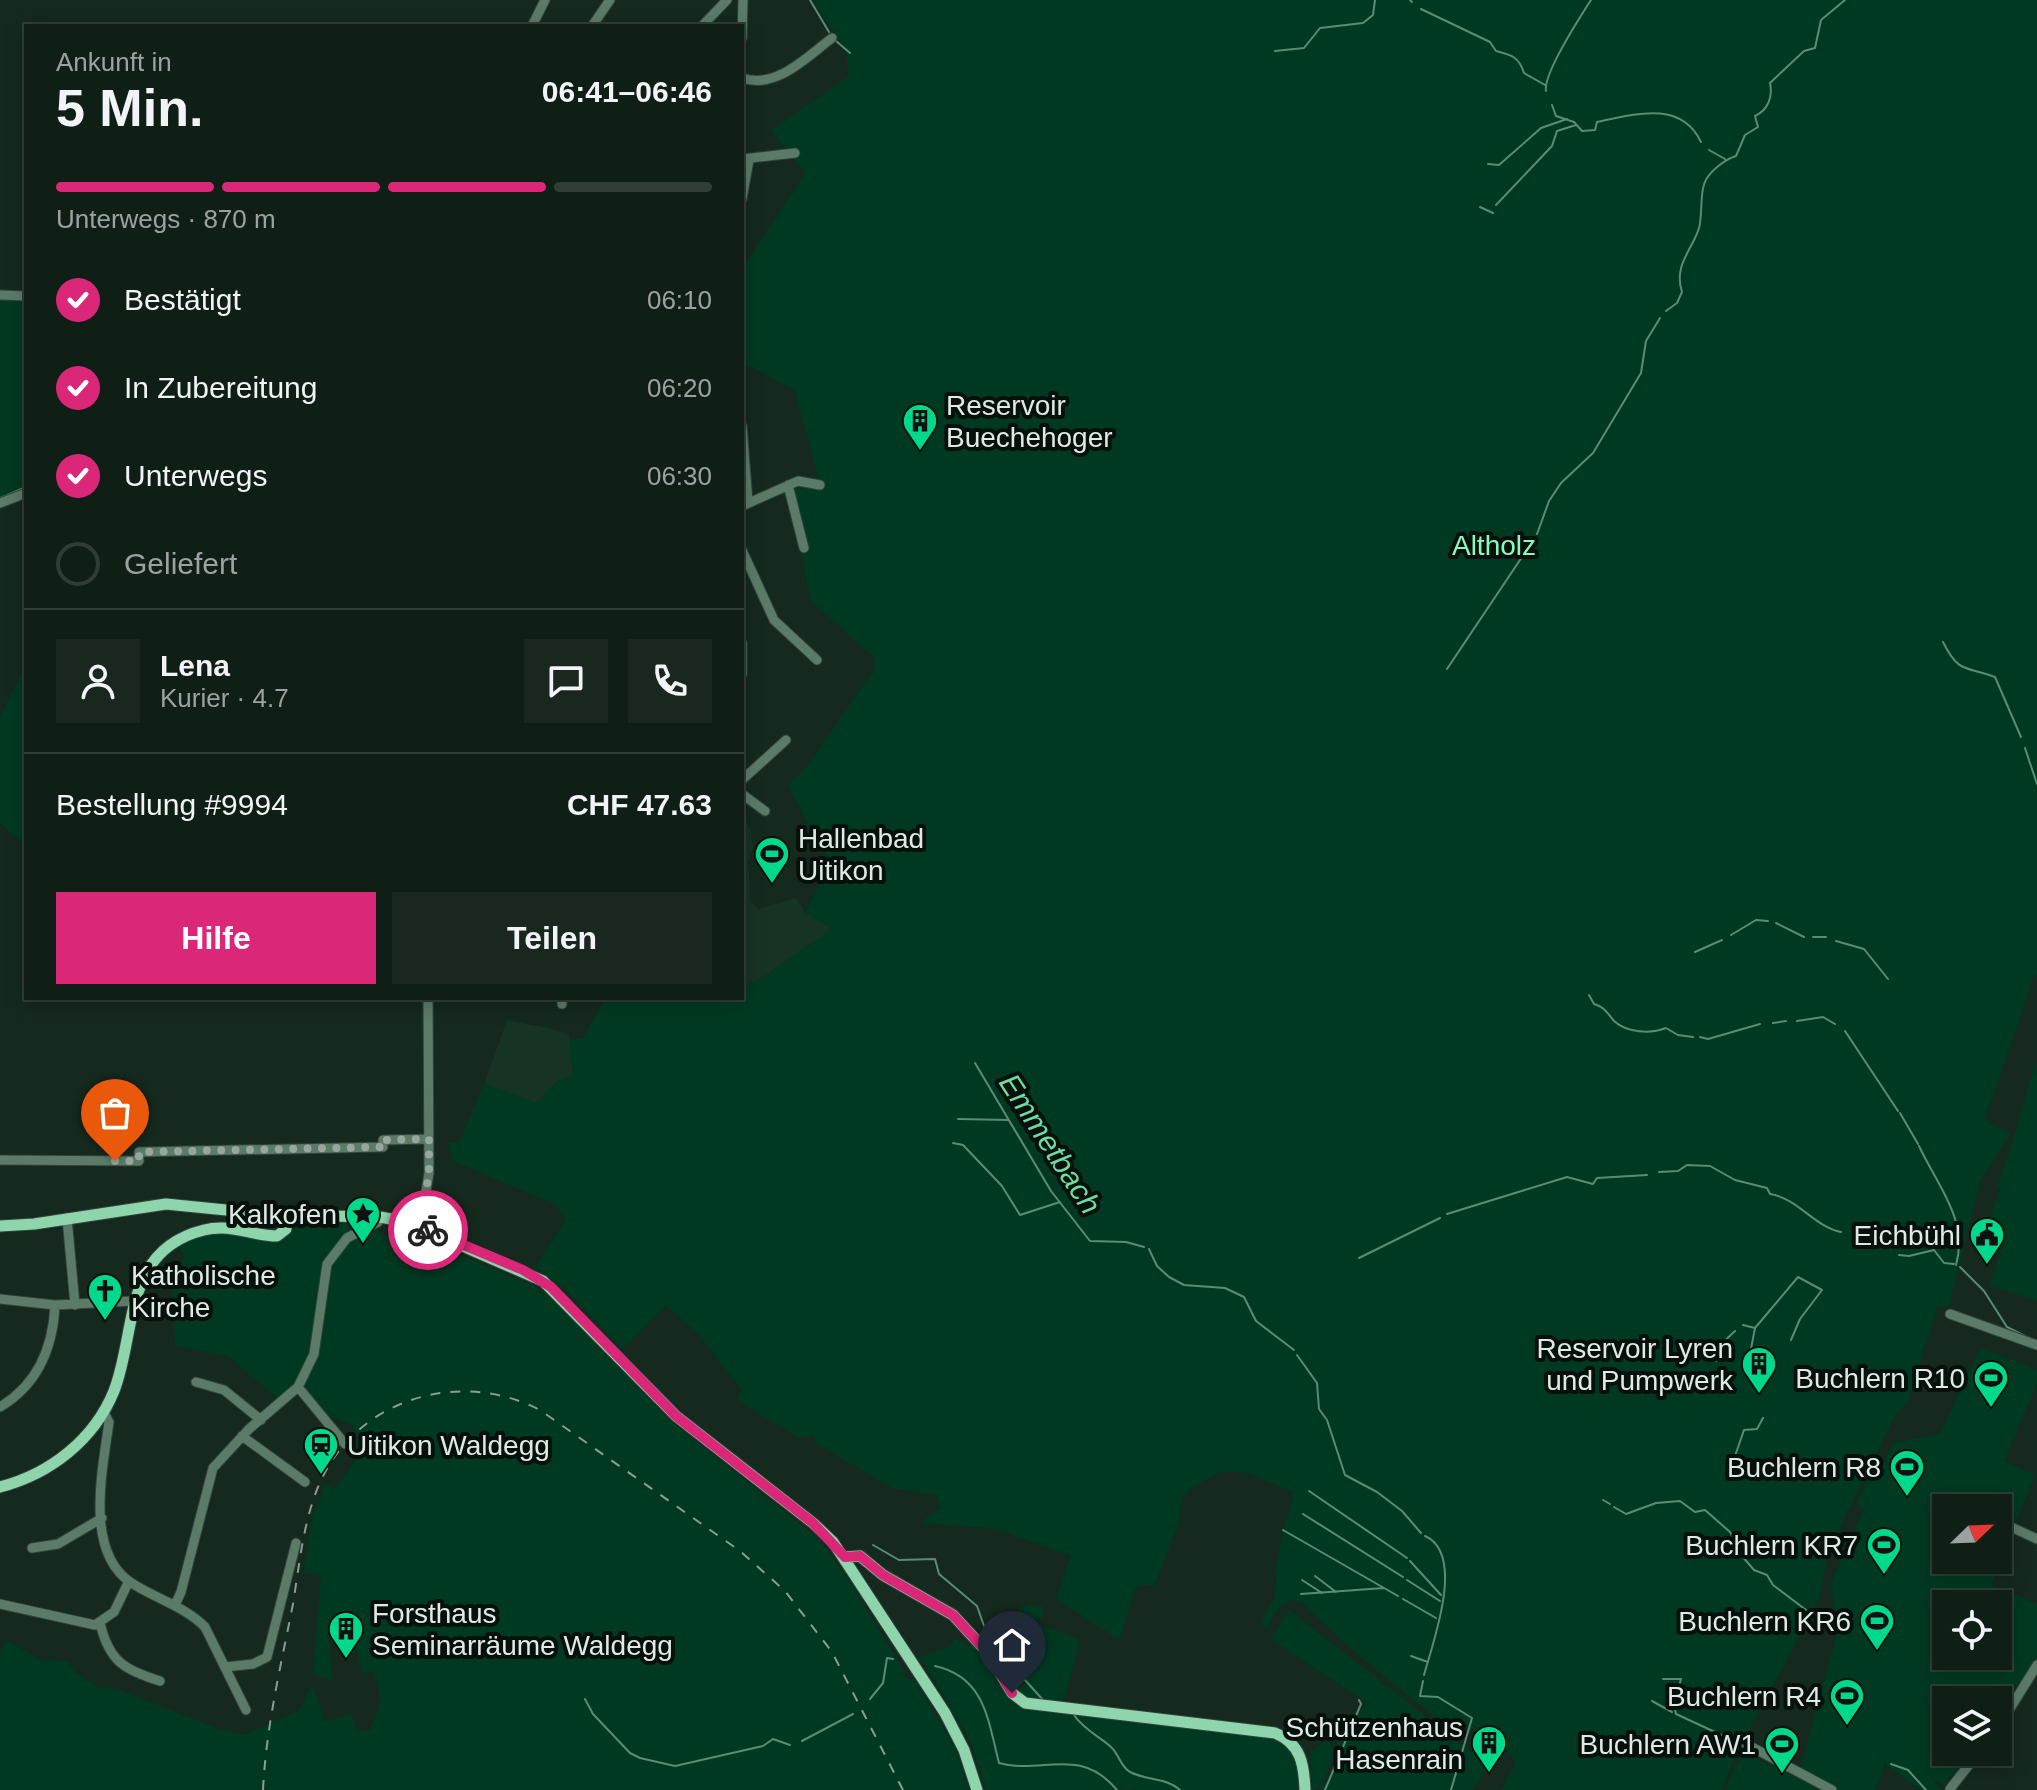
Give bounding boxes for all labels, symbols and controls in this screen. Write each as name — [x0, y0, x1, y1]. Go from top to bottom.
text: Ankunft in — [56, 47, 172, 77]
text: 06:41–06:46 — [542, 75, 712, 108]
text: 5 Min. — [56, 79, 203, 137]
text: Unterwegs · 870 m — [56, 204, 276, 234]
icon: check — [56, 278, 100, 322]
text: Bestätigt — [124, 283, 241, 316]
text: 06:10 — [647, 285, 712, 315]
icon: check — [56, 366, 100, 410]
text: In Zubereitung — [124, 371, 317, 404]
text: 06:20 — [647, 373, 712, 403]
place label: Reservoir Buechehoger — [946, 390, 1113, 453]
building icon: Reservoir Buechehoger — [901, 402, 939, 452]
icon: check — [56, 454, 100, 498]
text: Unterwegs — [124, 459, 267, 492]
text: 06:30 — [647, 461, 712, 491]
park label: Altholz — [1452, 530, 1536, 561]
text: Geliefert — [124, 547, 237, 580]
button: person — [56, 639, 140, 723]
button: chat — [524, 639, 608, 723]
button: phone — [628, 639, 712, 723]
text: Lena — [160, 649, 230, 682]
text: Kurier · 4.7 — [160, 683, 289, 713]
text: Bestellung #9994 — [56, 788, 288, 821]
text: CHF 47.63 — [567, 788, 712, 821]
place label: Hallenbad Uitikon — [798, 823, 924, 886]
sports icon: Hallenbad Uitikon — [753, 835, 791, 885]
button: Hilfe — [56, 892, 376, 984]
button: Teilen — [392, 892, 712, 984]
water label: Emmetbach — [993, 1068, 1108, 1220]
pin — [81, 1079, 149, 1161]
icon: bag — [93, 1091, 137, 1135]
courier — [388, 1190, 468, 1270]
place icon: Kalkofen — [344, 1195, 382, 1245]
place label: Kalkofen — [228, 1199, 337, 1230]
icon: bike — [406, 1208, 450, 1252]
public building icon: Eichbühl — [1968, 1216, 2006, 1266]
place label: Eichbühl — [1854, 1220, 1961, 1251]
place label: Katholische Kirche — [131, 1260, 276, 1323]
church icon: Katholische Kirche — [86, 1272, 124, 1322]
place label: Reservoir Lyren und Pumpwerk — [1536, 1333, 1734, 1396]
building icon: Reservoir Lyren und Pumpwerk — [1740, 1345, 1778, 1395]
sports icon: Buchlern R10 — [1972, 1359, 2010, 1409]
place label: Buchlern R10 — [1795, 1363, 1965, 1394]
station icon: Uitikon Waldegg — [302, 1426, 340, 1476]
place label: Uitikon Waldegg — [347, 1430, 550, 1461]
sports icon: Buchlern R8 — [1888, 1448, 1926, 1498]
place label: Buchlern R8 — [1727, 1452, 1881, 1483]
north arrow — [1932, 1494, 2012, 1574]
map controls — [1932, 1494, 2012, 1766]
sports icon: Buchlern KR7 — [1865, 1526, 1903, 1576]
place label: Buchlern KR7 — [1685, 1530, 1858, 1561]
button: locate — [1932, 1590, 2012, 1670]
place label: Forsthaus Seminarräume Waldegg — [372, 1598, 673, 1661]
sports icon: Buchlern KR6 — [1858, 1602, 1896, 1652]
place label: Buchlern KR6 — [1678, 1606, 1851, 1637]
building icon: Forsthaus Seminarräume Waldegg — [327, 1610, 365, 1660]
pin — [978, 1611, 1046, 1693]
icon: home — [990, 1623, 1034, 1667]
sports icon: Buchlern R4 — [1828, 1677, 1866, 1727]
place label: Buchlern R4 — [1667, 1681, 1821, 1712]
button: layers — [1932, 1686, 2012, 1766]
place label: Schützenhaus Hasenrain — [1286, 1712, 1463, 1775]
building icon: Schützenhaus Hasenrain — [1470, 1724, 1508, 1774]
sports icon: Buchlern AW1 — [1763, 1725, 1801, 1775]
place label: Buchlern AW1 — [1580, 1729, 1756, 1760]

